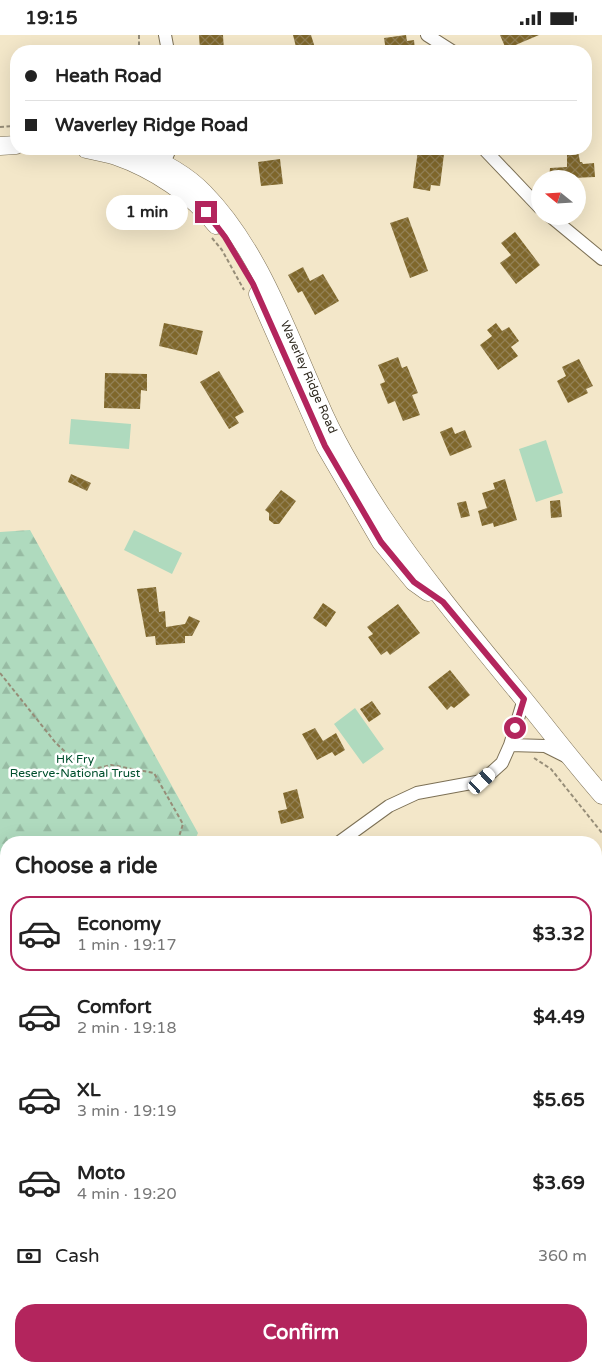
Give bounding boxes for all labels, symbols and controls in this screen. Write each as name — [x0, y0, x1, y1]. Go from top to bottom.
text: 19:15 — [25, 7, 78, 29]
text: Heath Road — [55, 65, 162, 87]
text: Waverley Ridge Road — [55, 114, 248, 136]
north arrow — [531, 170, 586, 225]
map controls — [531, 170, 586, 225]
callout: 1 min — [106, 195, 188, 229]
route end — [195, 201, 217, 223]
text: 1 min — [126, 202, 168, 222]
street label: Waverley Ridge Road — [278, 318, 340, 436]
route start — [504, 717, 526, 739]
park label: HK Fry Reserve-National Trust — [10, 752, 141, 780]
car — [465, 765, 498, 797]
text: Choose a ride — [15, 853, 158, 879]
icon: car — [17, 911, 62, 956]
text: Economy — [77, 913, 161, 935]
text: $3.32 — [533, 923, 585, 945]
text: 1 min · 19:17 — [77, 935, 176, 955]
icon: car — [17, 994, 62, 1039]
text: Comfort — [77, 996, 151, 1018]
text: $4.49 — [533, 1006, 585, 1028]
text: 2 min · 19:18 — [77, 1018, 176, 1038]
icon: car — [17, 1077, 62, 1122]
text: XL — [77, 1079, 101, 1101]
text: $5.65 — [533, 1089, 585, 1111]
text: 3 min · 19:19 — [77, 1101, 176, 1121]
icon: car — [17, 1160, 62, 1205]
text: Moto — [77, 1162, 125, 1184]
text: $3.69 — [533, 1172, 585, 1194]
text: 4 min · 19:20 — [77, 1184, 176, 1204]
icon: cash — [15, 1242, 43, 1270]
text: Cash — [55, 1245, 100, 1267]
text: 360 m — [538, 1246, 587, 1266]
button: Confirm — [15, 1304, 587, 1362]

